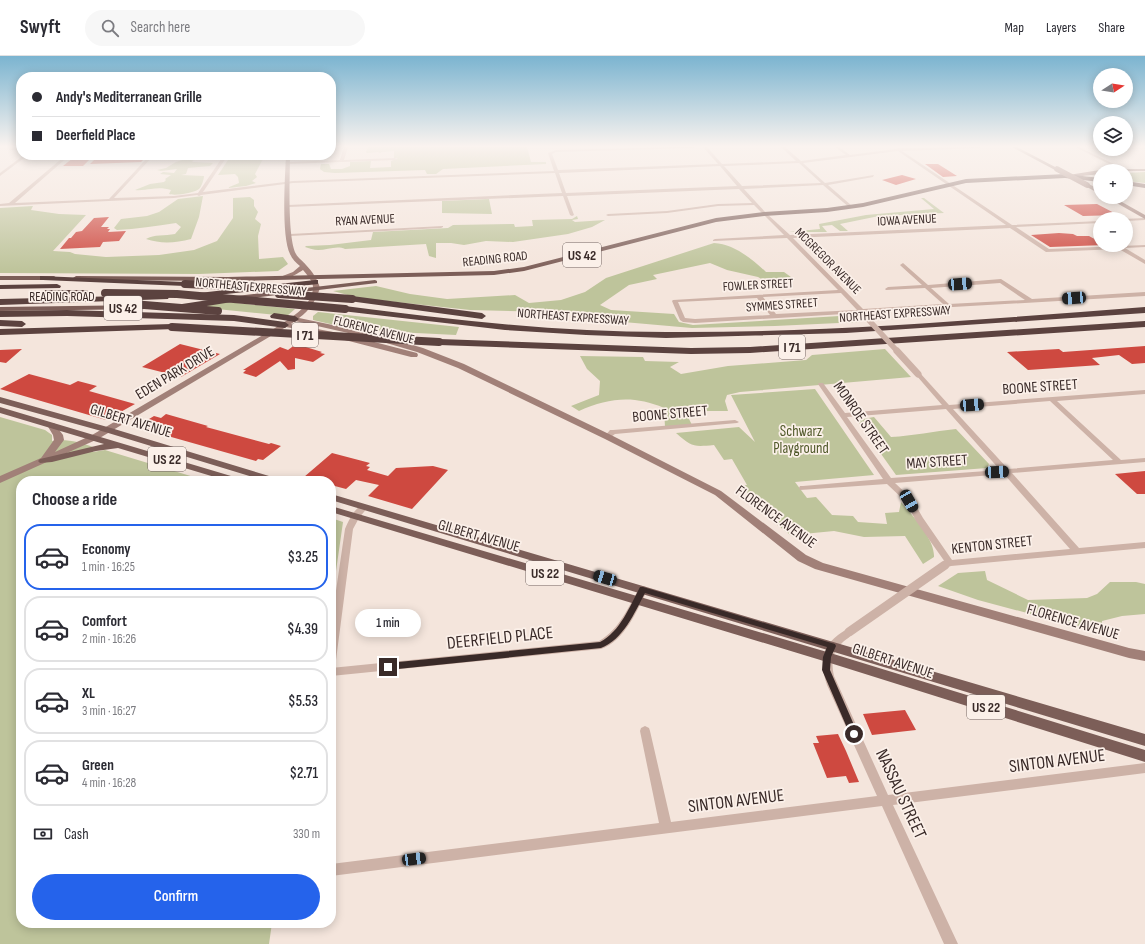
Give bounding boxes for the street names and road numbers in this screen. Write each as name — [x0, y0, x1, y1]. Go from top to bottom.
street label: RYAN AVENUE — [335, 210, 395, 230]
street label: IOWA AVENUE — [877, 210, 937, 230]
street label: MCGREGOR AVENUE — [791, 224, 865, 298]
road number: US 42 — [563, 243, 601, 267]
street label: READING ROAD — [462, 248, 528, 270]
street label: NORTHEAST EXPRESSWAY — [195, 274, 308, 300]
street label: FOWLER STREET — [722, 275, 794, 295]
street label: READING ROAD — [29, 289, 95, 305]
street label: SYMMES STREET — [745, 295, 819, 315]
road number: US 42 — [104, 296, 142, 320]
street label: NORTHEAST EXPRESSWAY — [839, 302, 952, 326]
street label: NORTHEAST EXPRESSWAY — [517, 305, 630, 329]
street label: FLORENCE AVENUE — [332, 312, 416, 348]
road number: I 71 — [292, 323, 318, 347]
road number: I 71 — [779, 335, 805, 359]
street label: EDEN PARK DRIVE — [132, 342, 218, 404]
street label: BOONE STREET — [1002, 375, 1078, 399]
street label: MONROE STREET — [829, 378, 893, 458]
street label: GILBERT AVENUE — [88, 400, 174, 442]
street label: BOONE STREET — [632, 401, 708, 427]
road number: US 22 — [148, 447, 186, 471]
street label: MAY STREET — [906, 450, 968, 474]
street label: FLORENCE AVENUE — [732, 481, 820, 553]
street label: GILBERT AVENUE — [436, 515, 522, 557]
street label: KENTON STREET — [950, 531, 1034, 559]
road number: US 22 — [526, 561, 564, 585]
street label: FLORENCE AVENUE — [1025, 600, 1121, 644]
street label: DEERFIELD PLACE — [446, 622, 554, 654]
street label: GILBERT AVENUE — [850, 639, 936, 683]
road number: US 22 — [967, 695, 1005, 719]
street label: SINTON AVENUE — [1008, 745, 1106, 777]
street label: NASSAU STREET — [871, 746, 931, 842]
street label: SINTON AVENUE — [687, 785, 785, 817]

